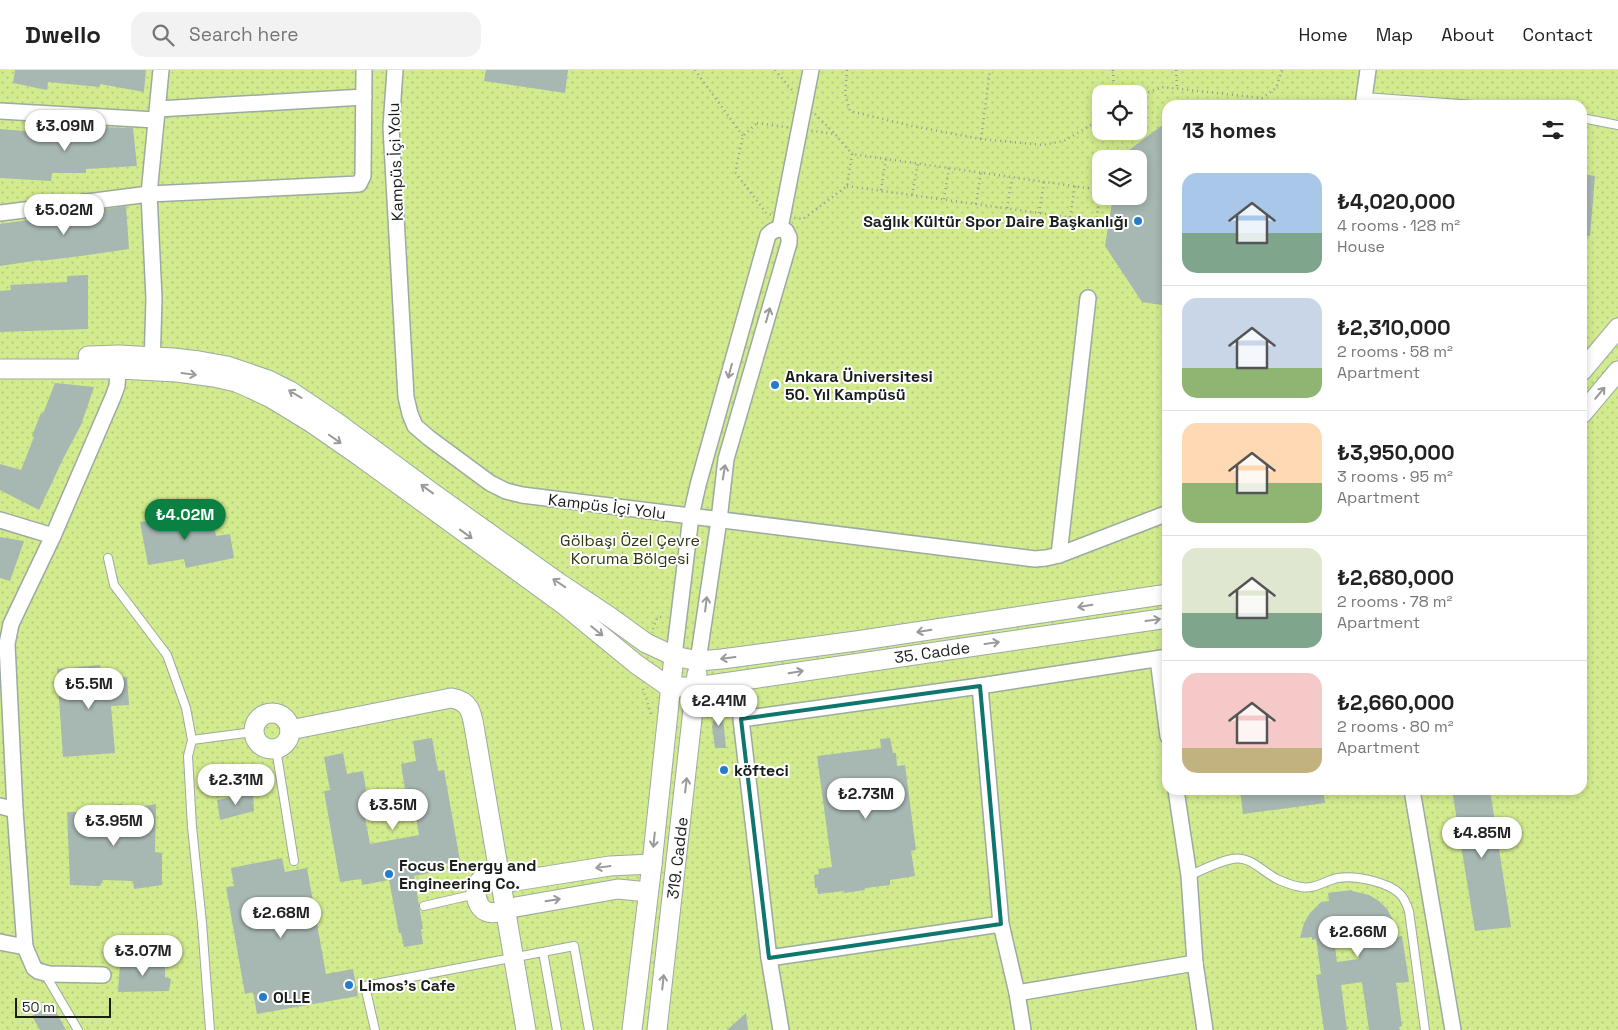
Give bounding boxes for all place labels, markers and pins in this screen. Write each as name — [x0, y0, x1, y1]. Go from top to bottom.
pin: ₺3.09M — [24, 109, 106, 152]
pin: ₺5.02M — [23, 194, 105, 236]
place label: Sağlık Kültür Spor Daire Başkanlığı — [863, 211, 1128, 232]
marker: Sağlık Kültür Spor Daire Başkanlığı — [1132, 215, 1144, 227]
place label: Ankara Üniversitesi 50. Yıl Kampüsü — [785, 366, 933, 405]
marker: Ankara Üniversitesi 50. Yıl Kampüsü — [769, 379, 781, 391]
pin: ₺4.02M — [144, 498, 226, 541]
pin: ₺5.5M — [54, 668, 124, 710]
pin: ₺2.41M — [678, 684, 760, 727]
place label: köfteci — [734, 760, 789, 781]
pin: ₺2.31M — [195, 764, 277, 806]
marker: köfteci — [718, 764, 730, 776]
pin: ₺2.73M — [825, 778, 907, 820]
pin: ₺3.5M — [358, 788, 428, 831]
pin: ₺3.95M — [73, 804, 155, 847]
pin: ₺4.85M — [1441, 816, 1523, 859]
place label: Focus Energy and Engineering Co. — [399, 855, 536, 894]
marker: Focus Energy and Engineering Co. — [383, 868, 395, 880]
pin: ₺2.68M — [240, 896, 322, 939]
pin: ₺2.66M — [1317, 916, 1399, 958]
pin: ₺3.07M — [102, 934, 184, 977]
place label: Limos's Cafe — [359, 975, 455, 996]
marker: Limos's Cafe — [343, 979, 355, 991]
place label: OLLE — [273, 987, 310, 1008]
marker: OLLE — [257, 991, 269, 1003]

